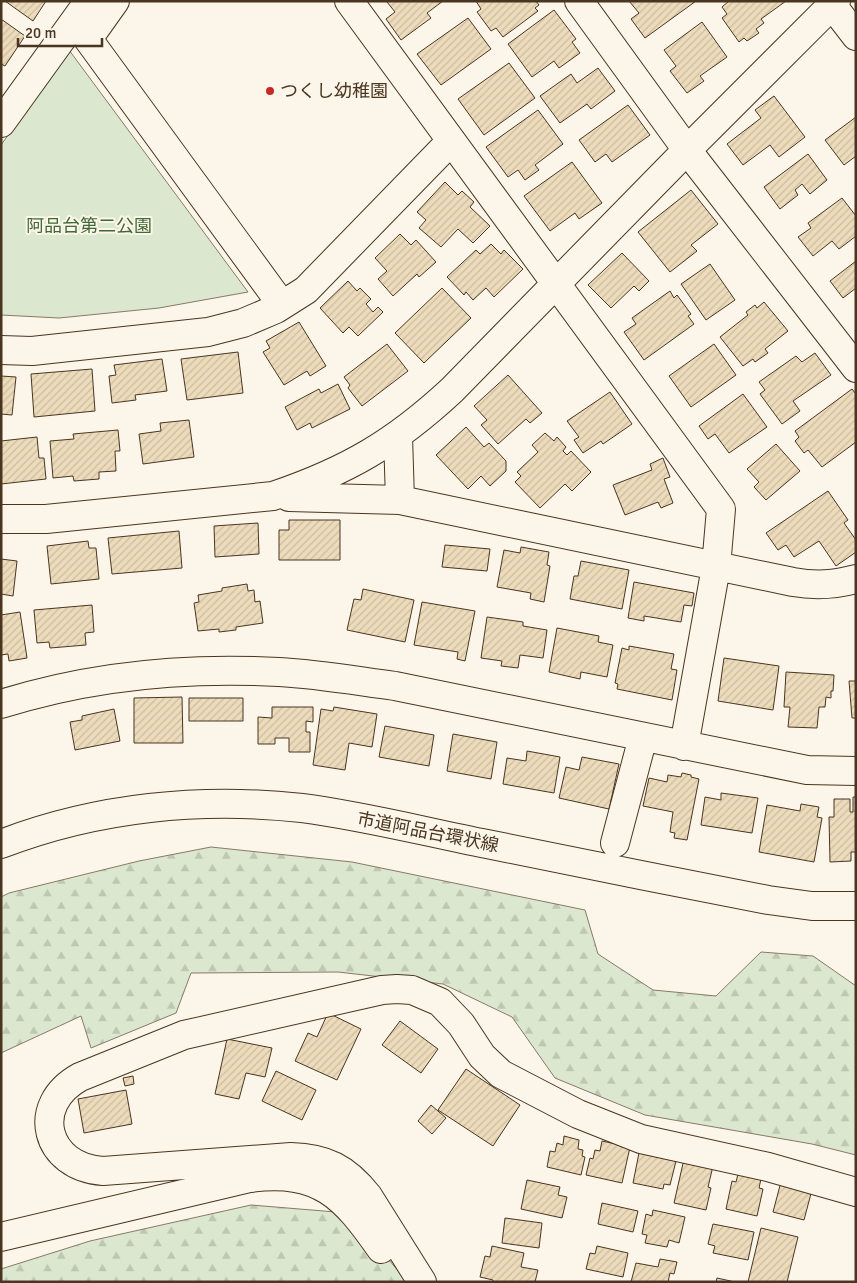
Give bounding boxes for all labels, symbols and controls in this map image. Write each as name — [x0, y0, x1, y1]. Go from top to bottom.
scale bar — [18, 15, 101, 47]
text: 20 m — [25, 24, 56, 42]
place label: つくし幼稚園 — [280, 80, 388, 102]
marker: つくし幼稚園 — [264, 85, 276, 97]
park label: 阿品台第二公園 — [26, 215, 152, 237]
street label: 市道阿品台環状線 — [355, 807, 501, 857]

